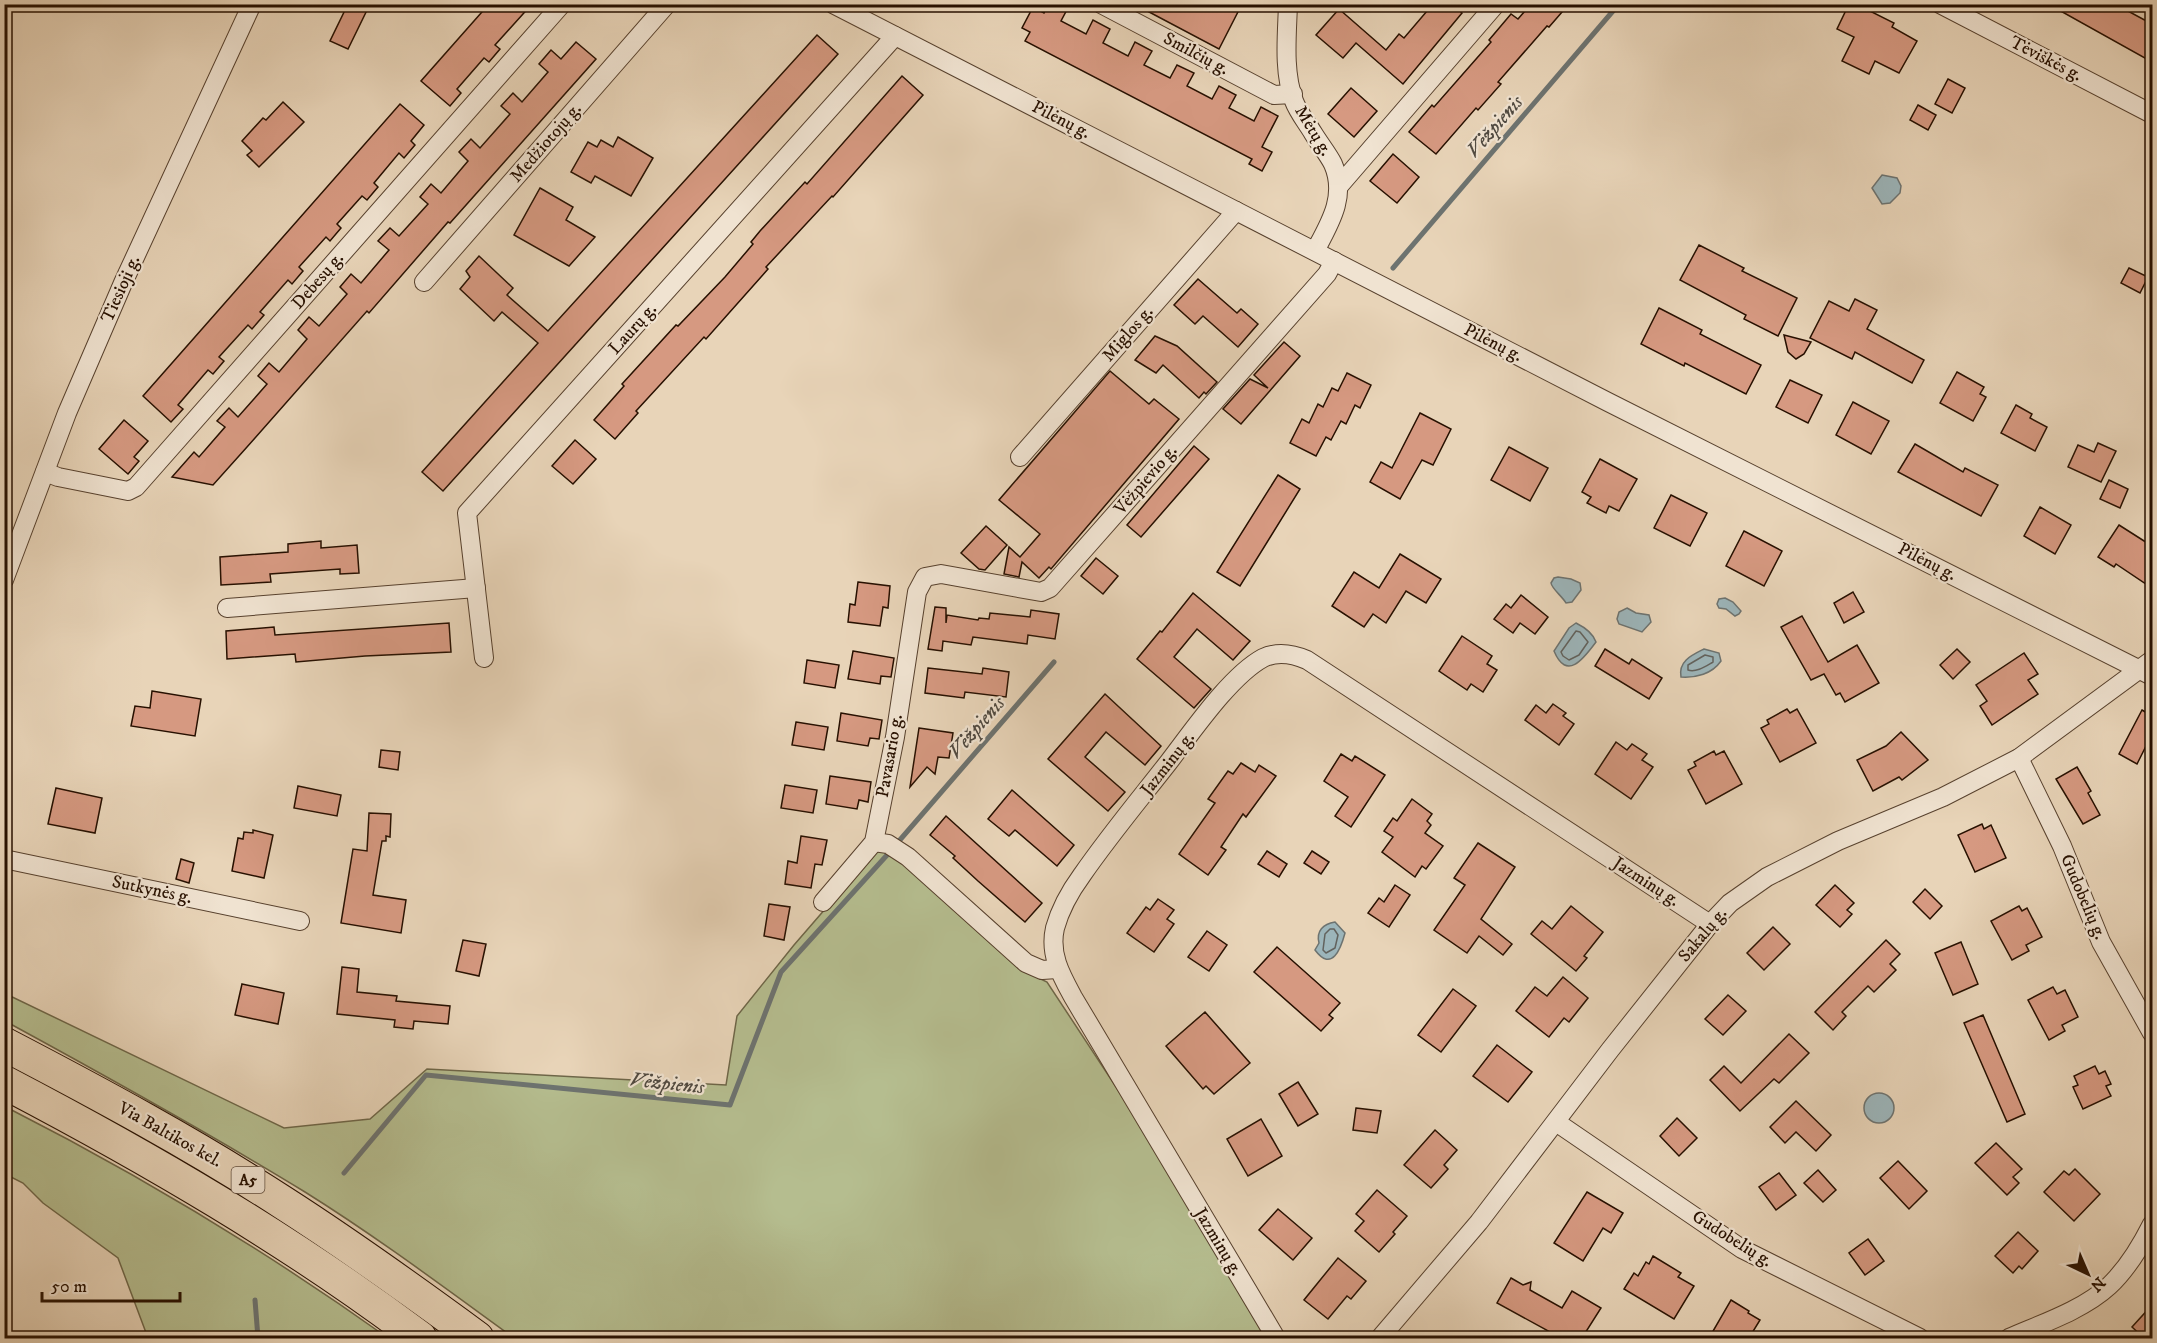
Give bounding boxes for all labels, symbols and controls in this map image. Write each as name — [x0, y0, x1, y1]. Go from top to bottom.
street label: Smilčių g. — [1160, 28, 1232, 80]
street label: Tėviškės g. — [2006, 32, 2086, 86]
water label: Vėžpienis — [1461, 90, 1530, 163]
street label: Pilėnų g. — [1028, 96, 1094, 144]
street label: Medžiotojų g. — [505, 99, 587, 187]
street label: Mėtų g. — [1289, 102, 1337, 160]
street label: Debesų g. — [287, 248, 349, 314]
street label: Tiesioji g. — [97, 252, 145, 326]
street label: Laurų g. — [604, 299, 662, 359]
street label: Miglos g. — [1098, 302, 1158, 366]
street label: Pilėnų g. — [1460, 319, 1526, 367]
street label: Vėžpievio g. — [1109, 440, 1182, 520]
street label: Pilėnų g. — [1894, 538, 1960, 586]
water label: Vėžpienis — [943, 691, 1012, 764]
street label: Pavasario g. — [872, 713, 908, 799]
street label: Jazminų g. — [1135, 728, 1200, 802]
street label: Jazminų g. — [1607, 851, 1684, 912]
street label: Gudobelių g. — [2055, 851, 2111, 943]
street label: Sutkynės g. — [110, 871, 194, 909]
street label: Sakalų g. — [1674, 903, 1732, 967]
water label: Vėžpienis — [629, 1068, 706, 1100]
street label: Via Baltikos kel. — [113, 1097, 226, 1173]
road number: A5 — [232, 1167, 264, 1193]
street label: Jazminų g. — [1188, 1202, 1247, 1280]
street label: Gudobelių g. — [1688, 1206, 1776, 1272]
north arrow — [2058, 1244, 2118, 1304]
scale bar — [42, 1265, 180, 1303]
text: N — [2086, 1272, 2109, 1296]
text: 50 m — [51, 1276, 87, 1298]

